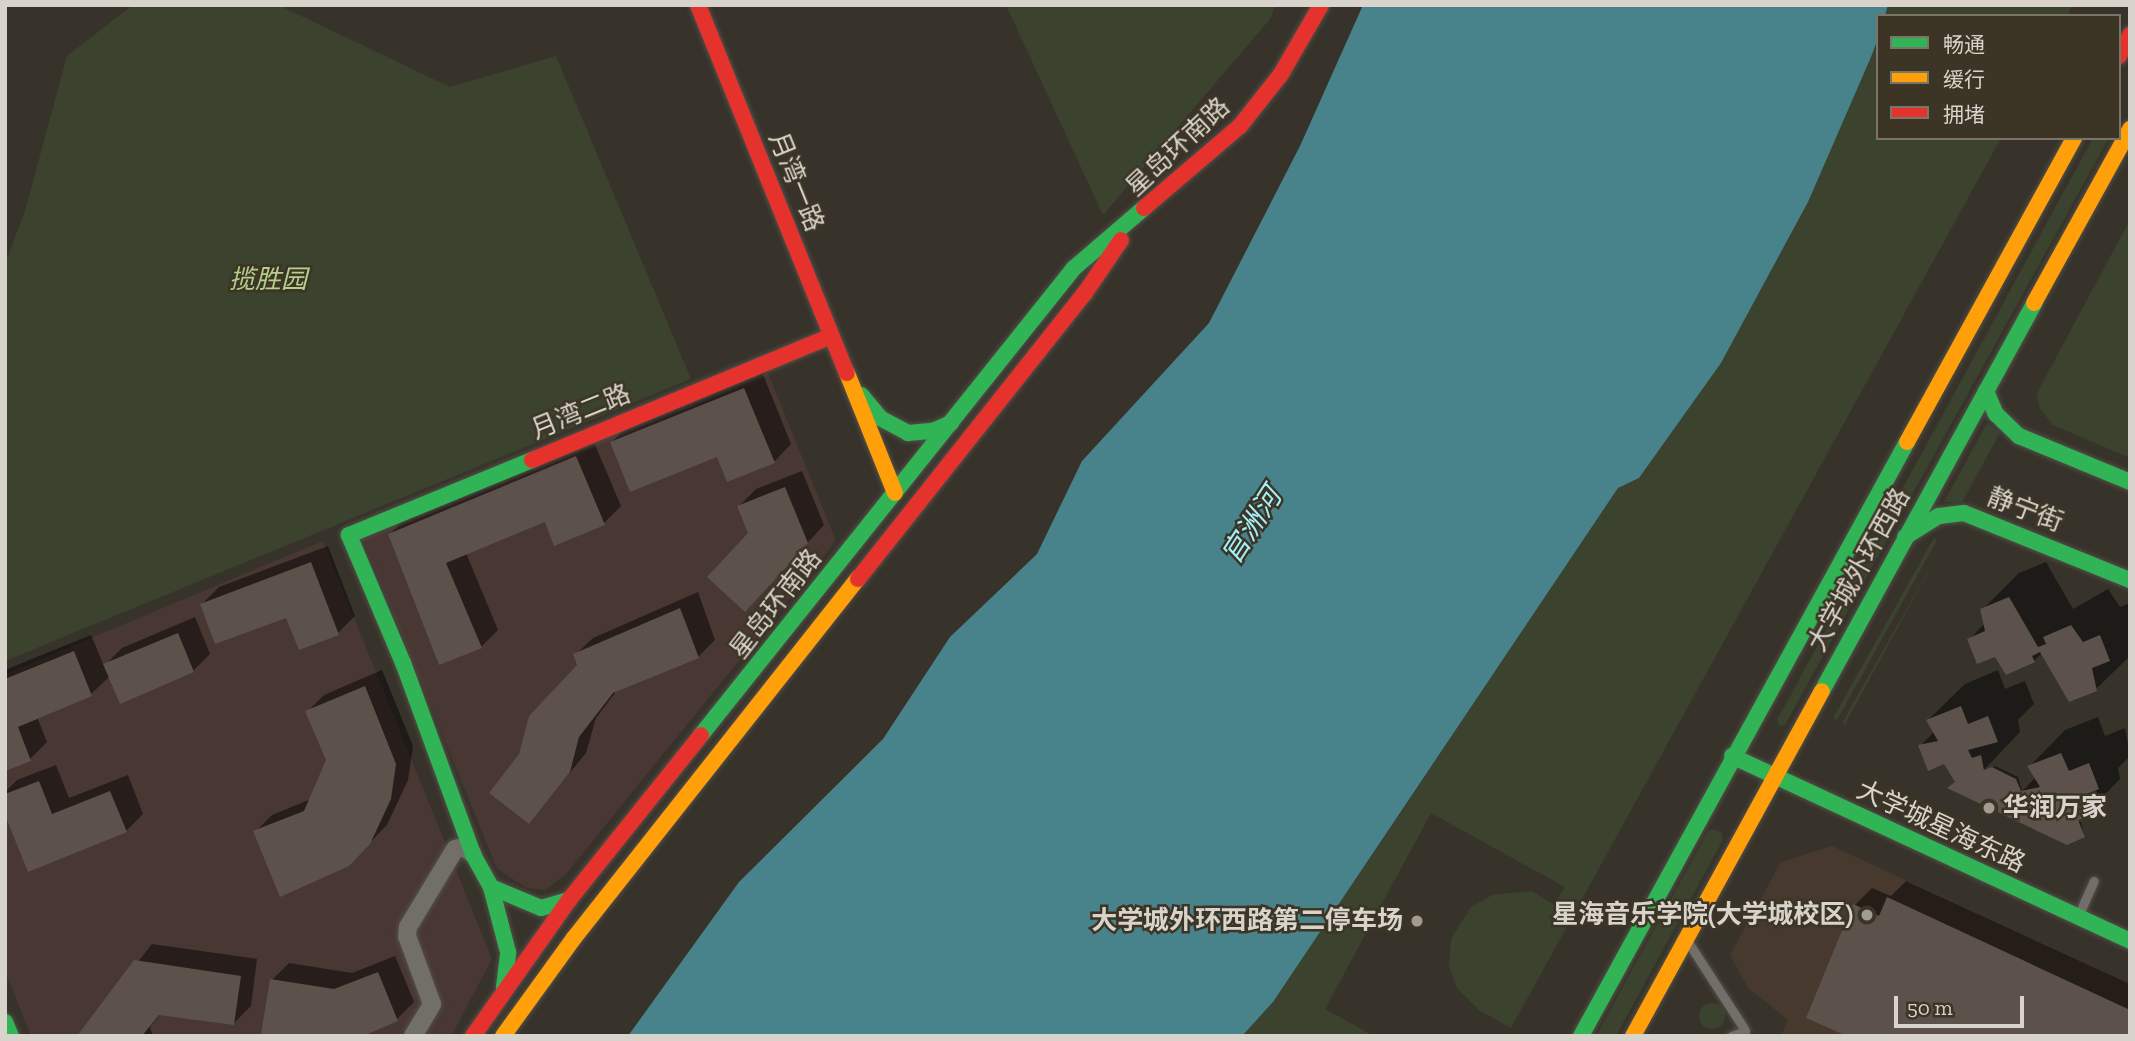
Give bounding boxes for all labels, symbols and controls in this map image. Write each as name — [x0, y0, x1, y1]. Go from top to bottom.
legend — [1876, 14, 2121, 140]
text: 畅通 — [1943, 32, 1985, 57]
text: 缓行 — [1943, 67, 1985, 92]
street label: 星岛环南路 — [1120, 91, 1236, 203]
text: 拥堵 — [1943, 102, 1985, 127]
street label: 月湾一路 — [762, 128, 830, 236]
park label: 揽胜园 — [229, 264, 307, 296]
street label: 月湾二路 — [527, 378, 635, 446]
street label: 静宁街 — [1983, 481, 2067, 539]
water label: 官洲河 — [1215, 482, 1289, 570]
street label: 大学城外环西路 — [1801, 483, 1917, 657]
street label: 星岛环南路 — [724, 543, 828, 665]
street label: 大学城星海东路 — [1852, 774, 2030, 880]
place label: 华润万家 — [2003, 792, 2107, 824]
marker: 华润万家 — [1981, 800, 1997, 816]
place label: 星海音乐学院(大学城校区) — [1552, 899, 1853, 931]
place label: 大学城外环西路第二停车场 — [1091, 905, 1403, 937]
marker: 星海音乐学院(大学城校区) — [1859, 907, 1875, 923]
marker: 大学城外环西路第二停车场 — [1409, 913, 1425, 929]
scale bar — [1897, 982, 2026, 1026]
text: 50 m — [1907, 995, 1953, 1020]

